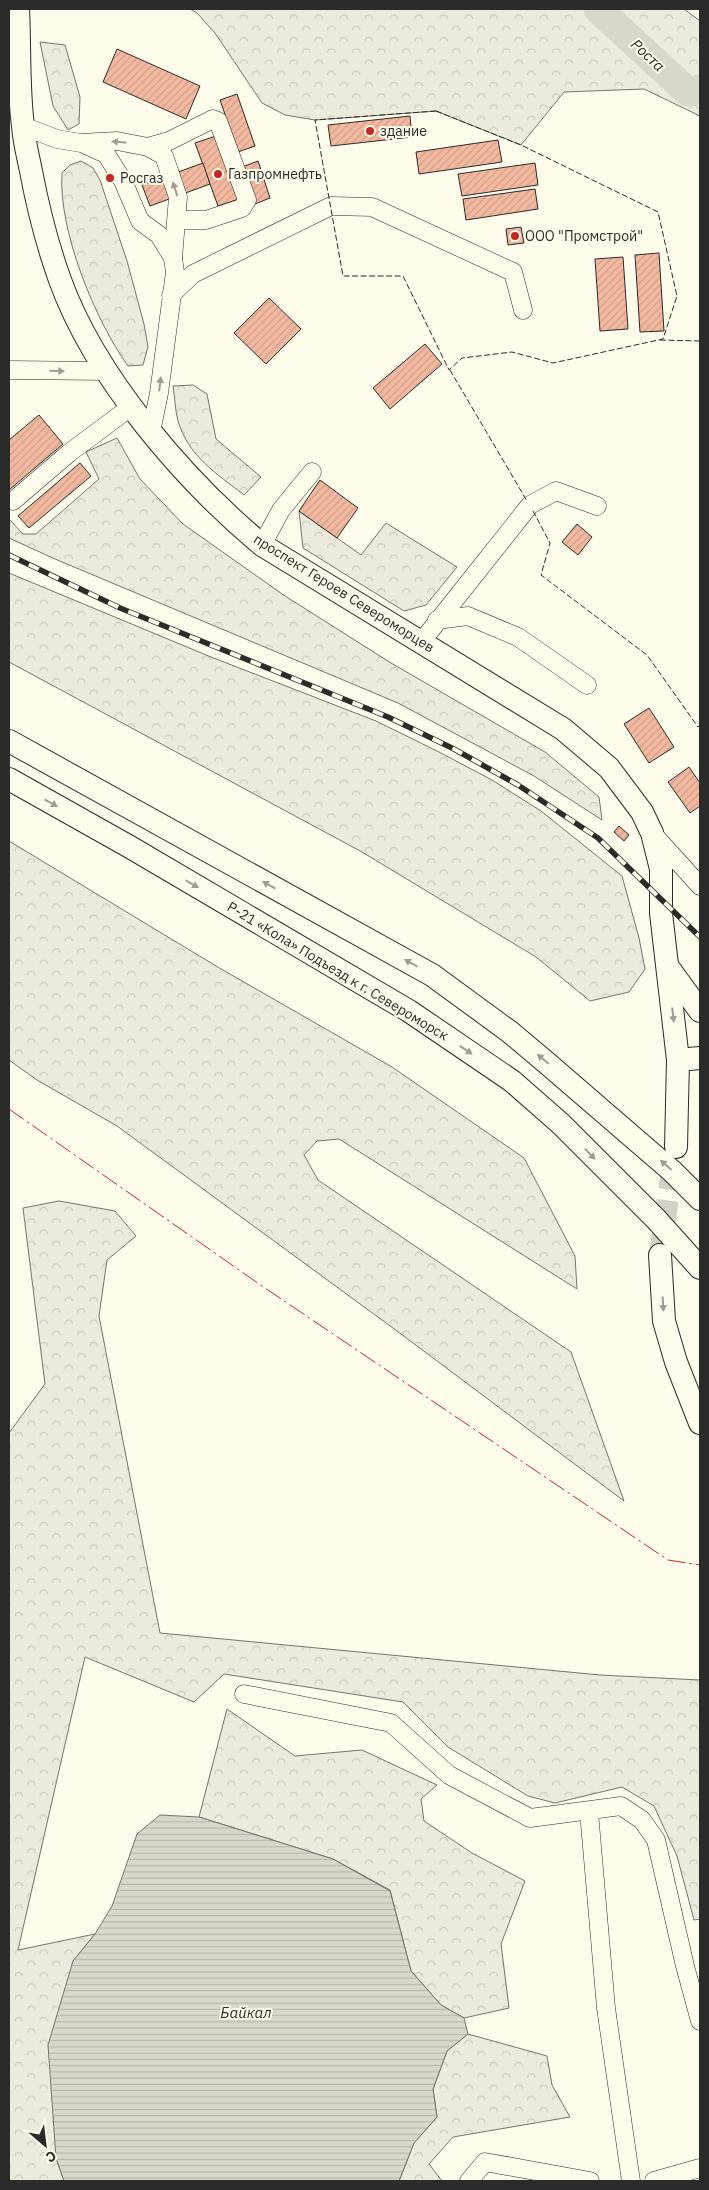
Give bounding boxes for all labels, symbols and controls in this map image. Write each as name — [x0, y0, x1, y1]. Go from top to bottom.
water label: Роста — [627, 35, 669, 76]
place label: здание — [380, 122, 427, 140]
marker: здание — [364, 125, 376, 137]
one-way arrow — [110, 138, 126, 146]
place label: Газпромнефть — [228, 165, 322, 183]
marker: Газпромнефть — [212, 168, 224, 180]
place label: Росгаз — [120, 169, 163, 187]
marker: Росгаз — [104, 172, 116, 184]
one-way arrow — [171, 181, 178, 196]
place label: ООО "Промстрой" — [525, 227, 643, 245]
marker: ООО "Промстрой" — [509, 230, 521, 242]
one-way arrow — [50, 367, 66, 375]
one-way arrow — [156, 376, 164, 392]
street label: проспект Героев Североморцев — [250, 530, 438, 656]
one-way arrow — [44, 799, 59, 807]
one-way arrow — [186, 879, 199, 888]
one-way arrow — [263, 880, 276, 889]
street label: Р-21 «Кола» Подъезд к г. Североморск — [224, 898, 452, 1045]
one-way arrow — [404, 959, 419, 967]
one-way arrow — [669, 1007, 677, 1023]
one-way arrow — [459, 1045, 472, 1054]
one-way arrow — [536, 1053, 549, 1064]
one-way arrow — [584, 1147, 596, 1159]
one-way arrow — [660, 1159, 672, 1171]
one-way arrow — [659, 1296, 667, 1312]
water label: Байкал — [220, 2003, 272, 2022]
north arrow — [20, 2120, 70, 2170]
text: С — [43, 2146, 59, 2167]

